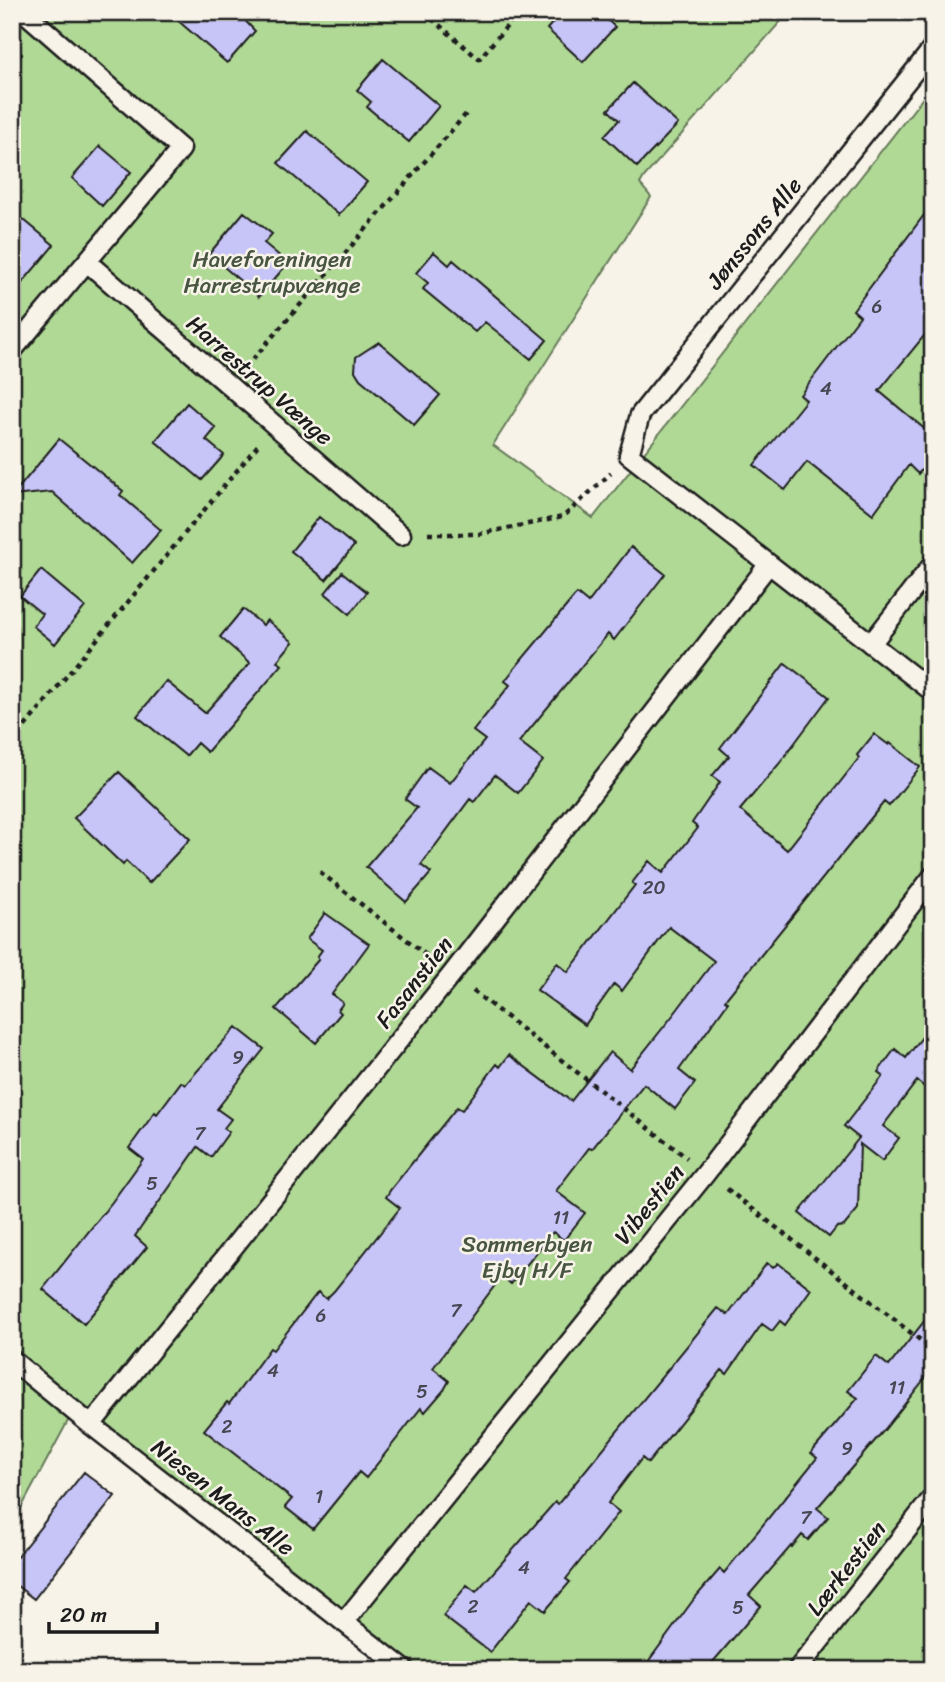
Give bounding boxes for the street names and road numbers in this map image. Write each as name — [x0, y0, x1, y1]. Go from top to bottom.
street label: Jønssons Alle — [695, 168, 813, 300]
street label: Harrestrup Vænge — [177, 304, 343, 457]
street label: Fasanstien — [365, 927, 464, 1038]
street label: Vibestien — [604, 1155, 695, 1254]
street label: Niesen Mans Alle — [142, 1428, 304, 1567]
street label: Lærkestien — [796, 1511, 897, 1625]

